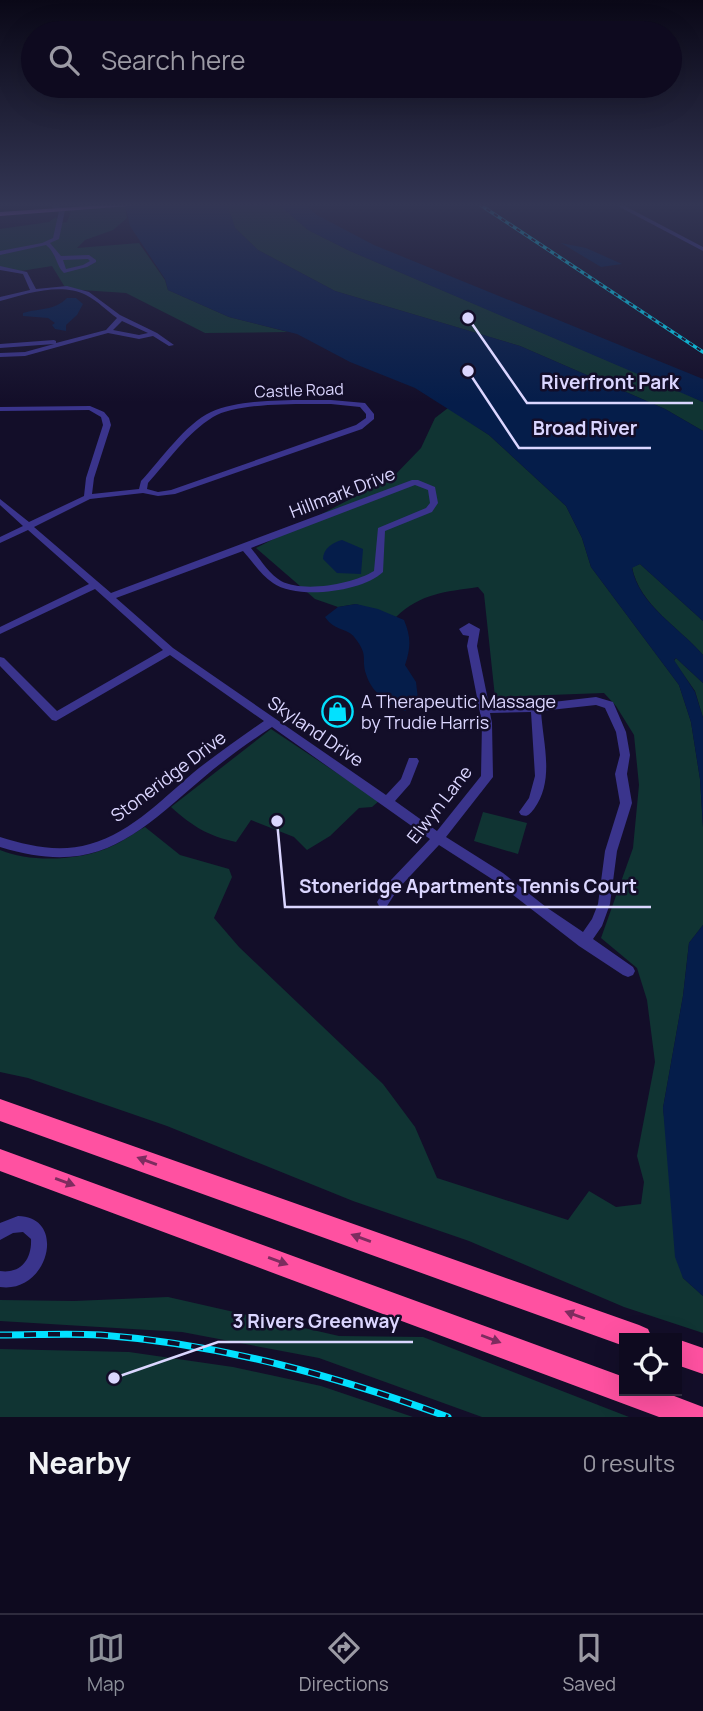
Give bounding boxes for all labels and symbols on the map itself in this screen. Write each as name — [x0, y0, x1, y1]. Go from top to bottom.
callout: Riverfront Park — [527, 363, 693, 403]
text: Riverfront Park — [541, 369, 680, 395]
street label: Castle Road — [254, 377, 344, 403]
callout: Broad River — [519, 408, 651, 448]
text: Broad River — [533, 415, 638, 441]
street label: Hillmark Drive — [286, 461, 398, 523]
place label: A Therapeutic Massage by Trudie Harris — [361, 689, 556, 734]
street label: Skyland Drive — [263, 690, 369, 772]
shop icon: A Therapeutic Massage by Trudie Harris — [321, 694, 355, 728]
street label: Stoneridge Drive — [106, 725, 230, 827]
street label: Elwyn Lane — [401, 760, 477, 848]
callout: Stoneridge Apartments Tennis Court — [285, 867, 651, 907]
text: Stoneridge Apartments Tennis Court — [299, 873, 637, 899]
one-way arrow — [136, 1155, 157, 1166]
one-way arrow — [54, 1177, 75, 1188]
one-way arrow — [350, 1232, 371, 1243]
one-way arrow — [267, 1256, 288, 1267]
callout: 3 Rivers Greenway — [218, 1302, 413, 1342]
text: 3 Rivers Greenway — [232, 1308, 400, 1334]
one-way arrow — [564, 1309, 585, 1320]
one-way arrow — [481, 1334, 502, 1345]

